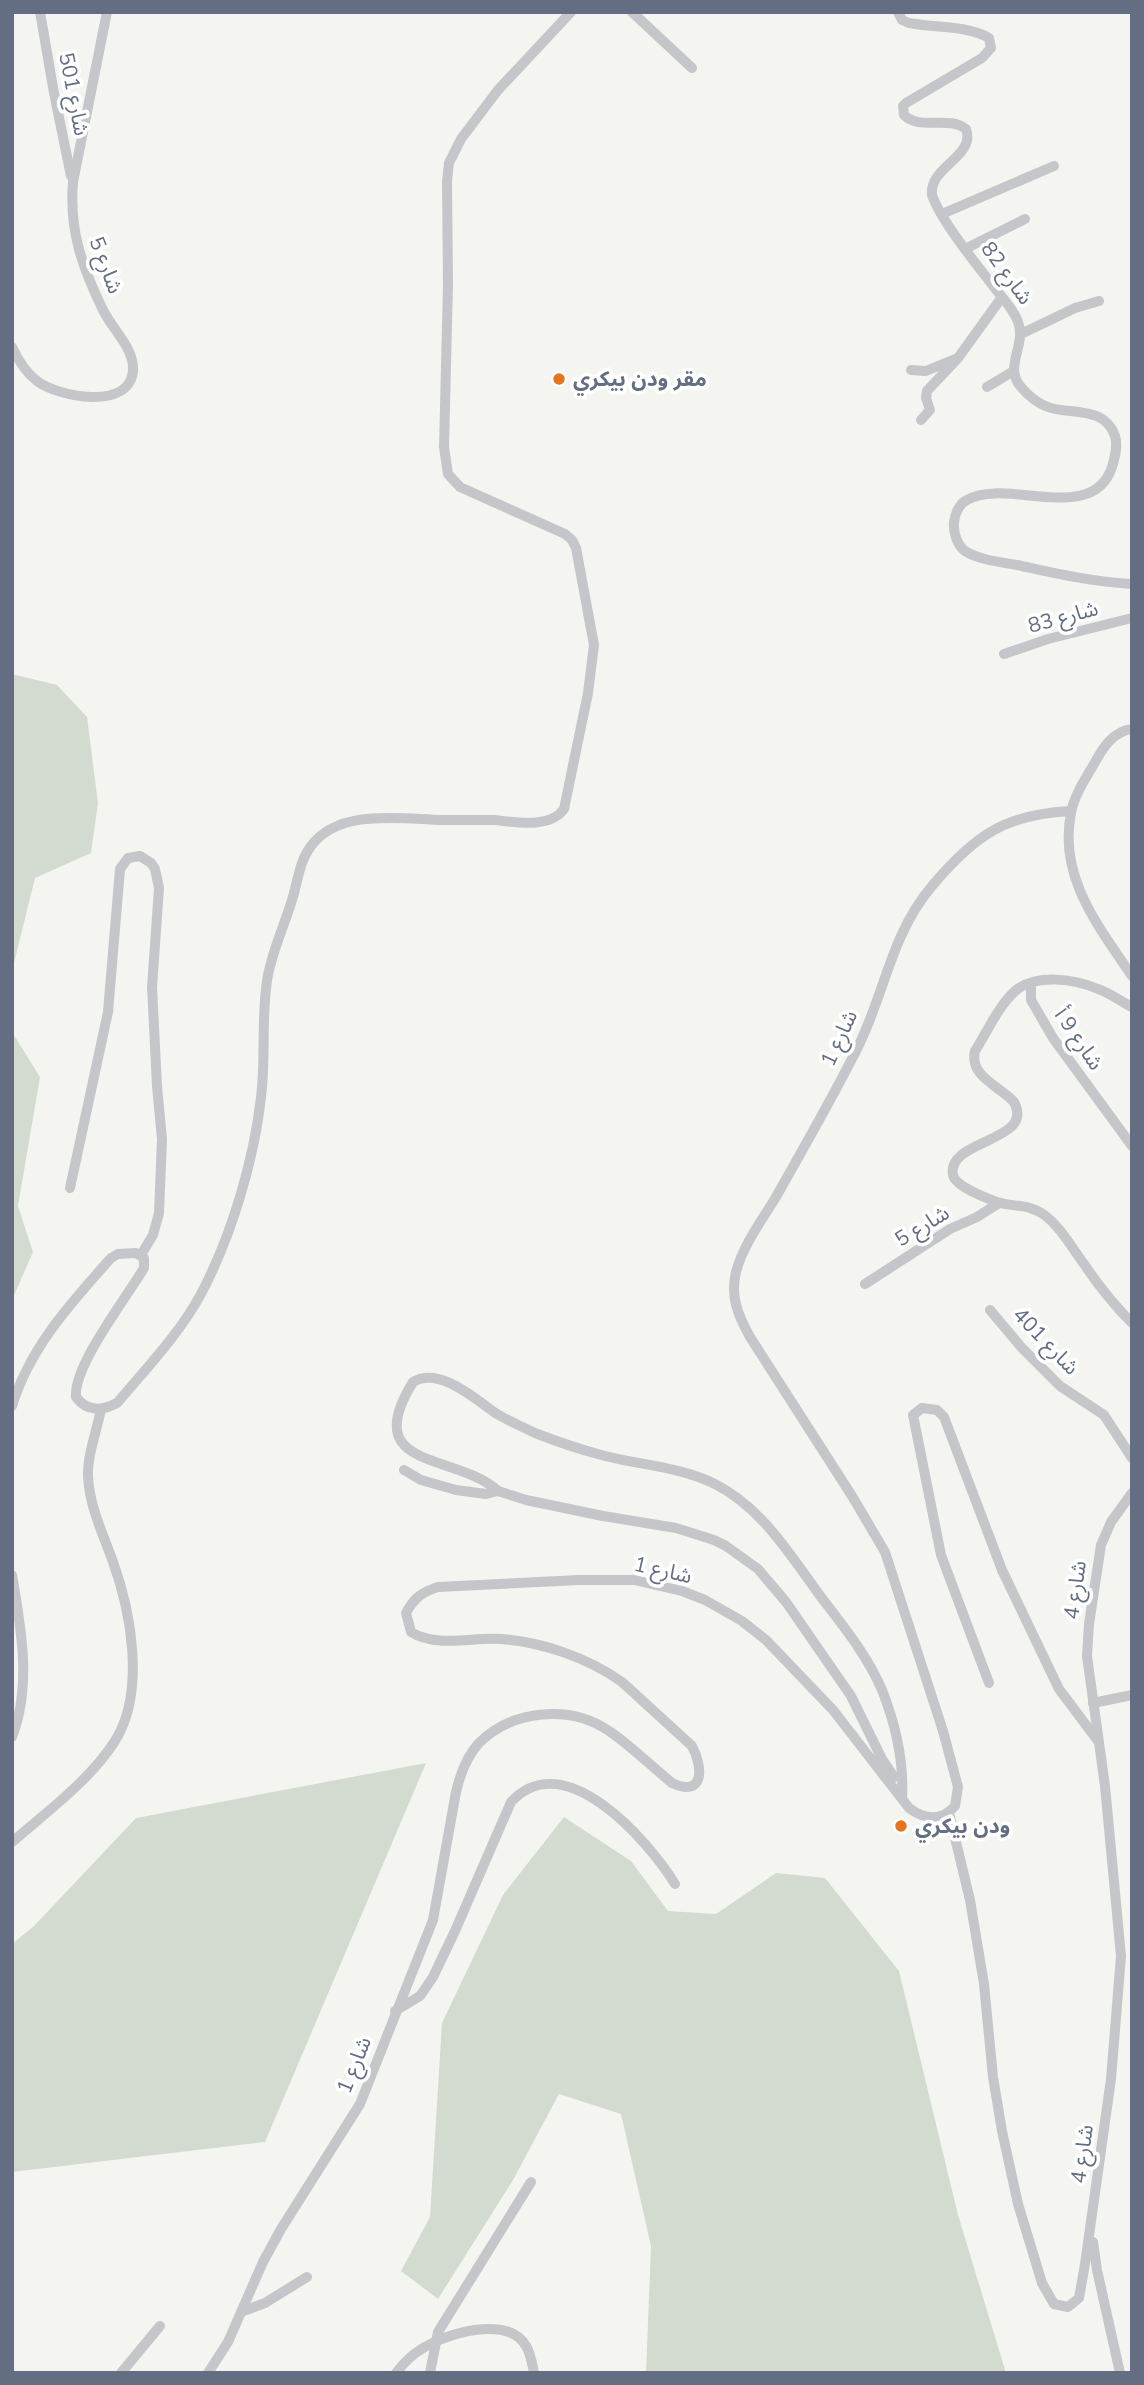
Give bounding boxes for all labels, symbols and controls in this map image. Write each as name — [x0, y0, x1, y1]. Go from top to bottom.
street label: شارع 501 — [51, 50, 96, 138]
street label: شارع 5 — [81, 232, 130, 298]
street label: شارع 82 — [974, 236, 1039, 311]
place label: مقر ودن بيكري — [573, 365, 707, 396]
marker: مقر ودن بيكري — [551, 371, 567, 387]
street label: شارع 83 — [1025, 594, 1101, 641]
street label: شارع 9 أ — [1047, 1002, 1110, 1076]
street label: شارع 1 — [814, 1005, 865, 1071]
street label: شارع 5 — [890, 1199, 955, 1254]
street label: شارع 401 — [1006, 1301, 1085, 1382]
street label: شارع 1 — [631, 1550, 695, 1591]
street label: شارع 4 — [1057, 1559, 1094, 1621]
place label: ودن بيكري — [915, 1812, 1010, 1843]
marker: ودن بيكري — [893, 1818, 909, 1834]
street label: شارع 1 — [330, 2032, 379, 2098]
street label: شارع 4 — [1064, 2123, 1101, 2185]

